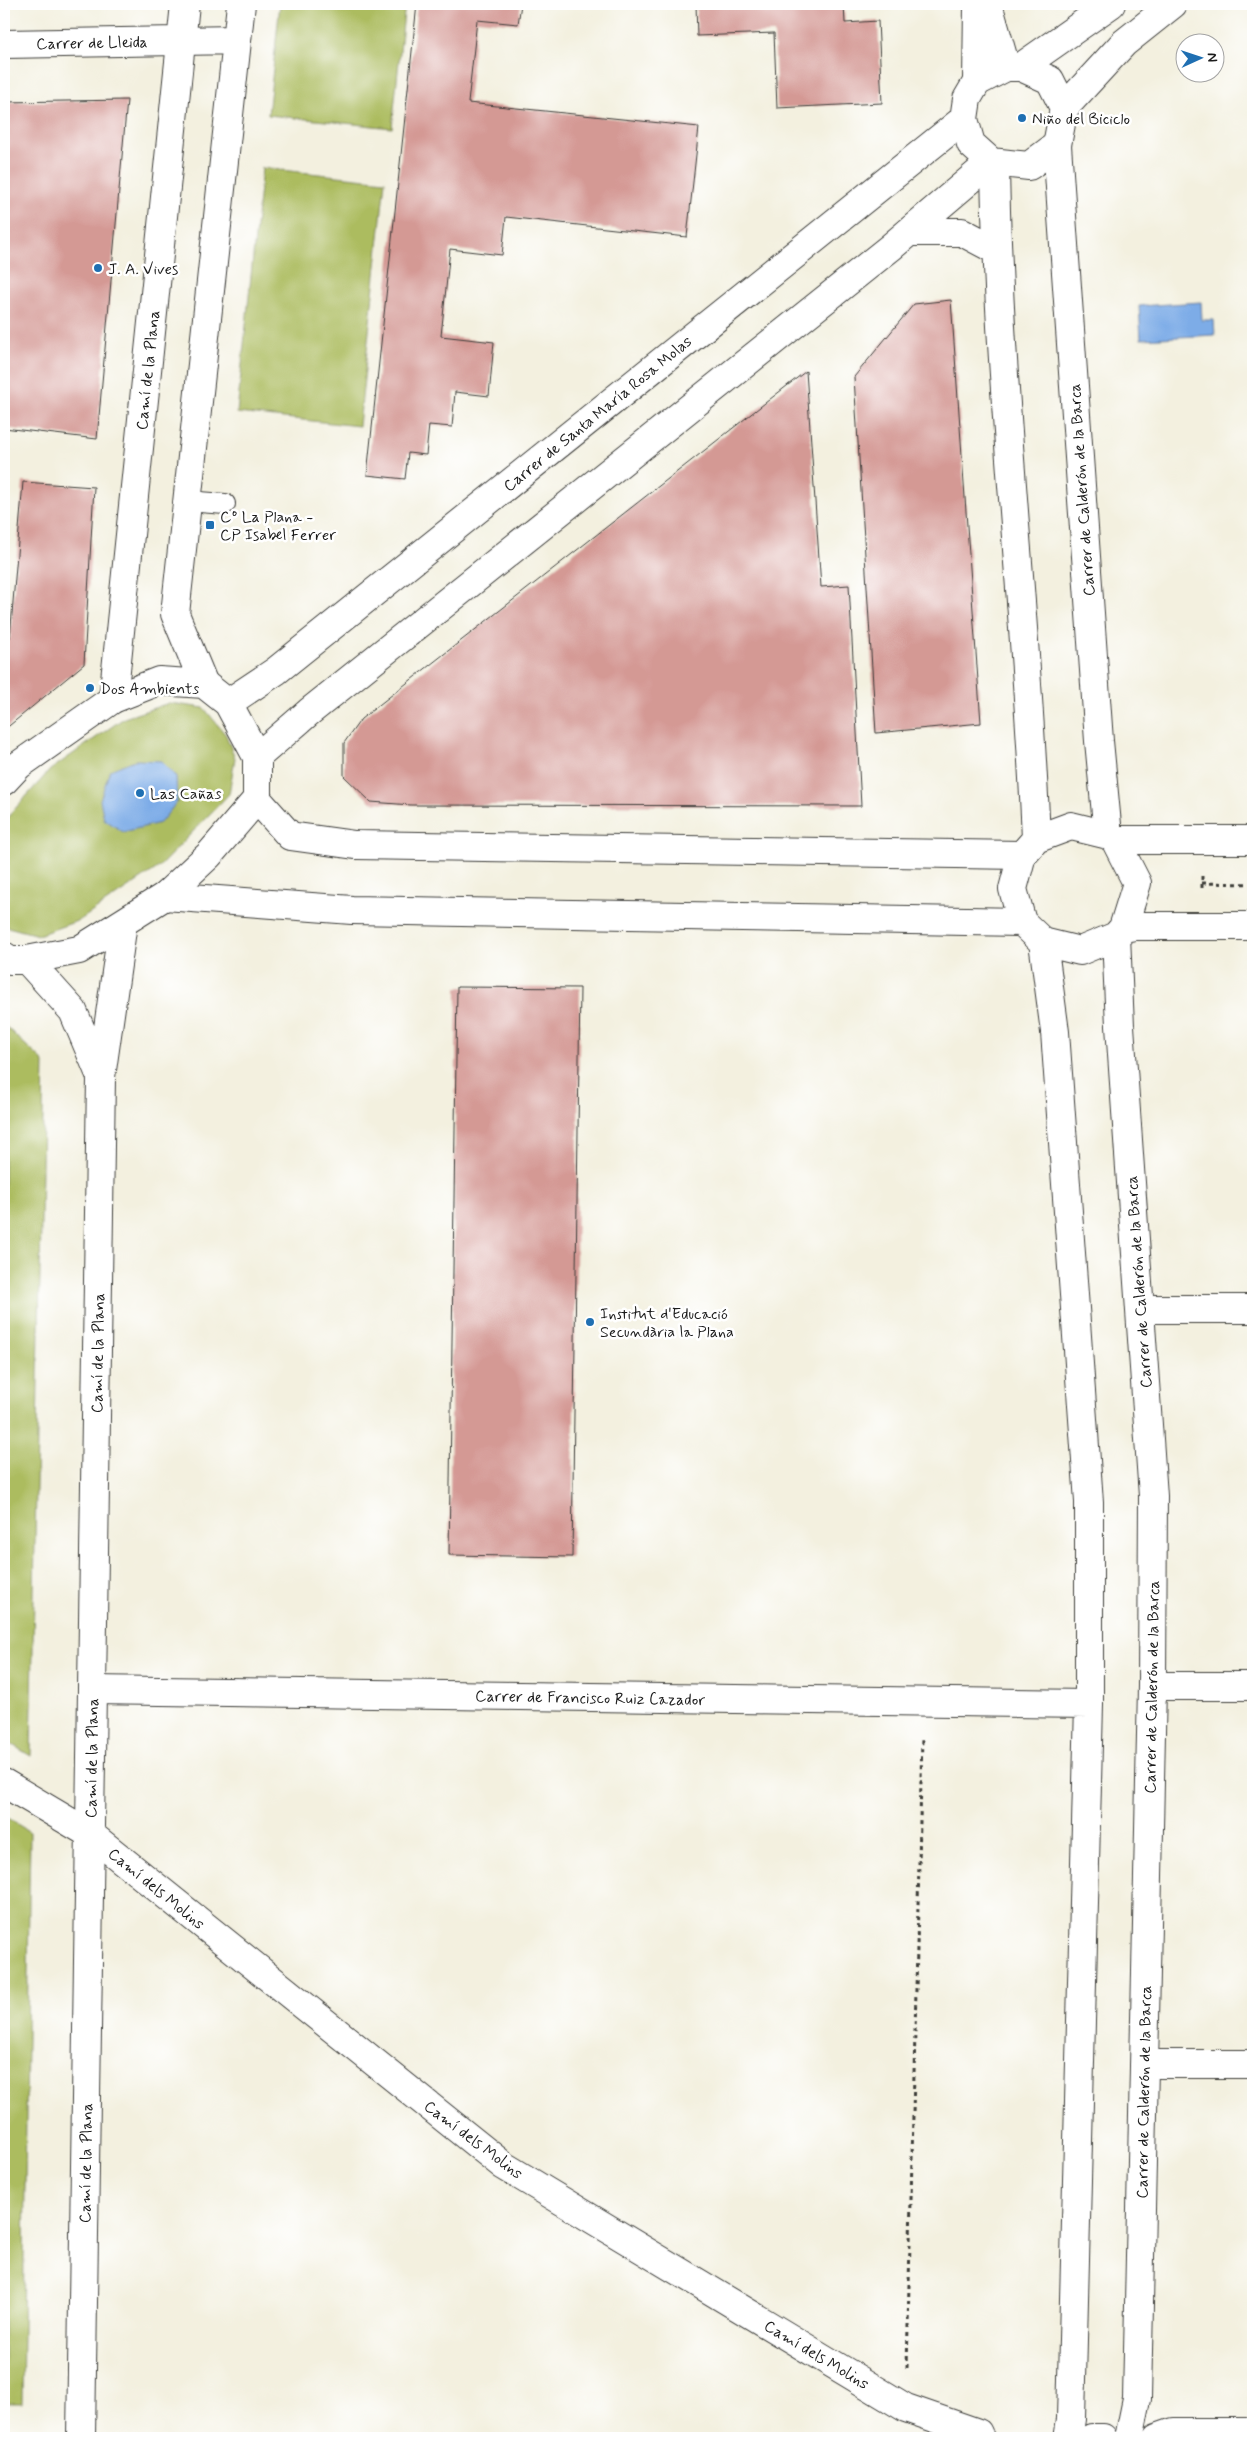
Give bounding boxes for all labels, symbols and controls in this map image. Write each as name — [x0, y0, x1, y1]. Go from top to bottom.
street label: Carrer de Lleida — [36, 32, 148, 55]
north arrow — [1174, 32, 1224, 82]
text: N — [1203, 52, 1221, 63]
place label: Niño del Biciclo — [1032, 109, 1130, 130]
marker: Niño del Biciclo — [1016, 112, 1028, 124]
place label: J. A. Vives — [108, 259, 178, 280]
marker: J. A. Vives — [92, 262, 104, 274]
street label: Camí de la Plana — [132, 309, 165, 431]
street label: Carrer de Santa María Rosa Molas — [499, 331, 697, 497]
street label: Carrer de Calderón de la Barca — [1065, 383, 1100, 597]
place label: Cº La Plana - CP Isabel Ferrer — [220, 507, 336, 546]
marker: Cº La Plana - CP Isabel Ferrer — [204, 519, 216, 531]
place label: Dos Ambients — [100, 679, 199, 700]
marker: Dos Ambients — [84, 682, 96, 694]
place label: Las Cañas — [150, 784, 221, 805]
marker: Las Cañas — [134, 787, 146, 799]
street label: Carrer de Calderón de la Barca — [1122, 1175, 1157, 1389]
street label: Camí de la Plana — [87, 1293, 110, 1413]
place label: Institut d'Educació Secundària la Plana — [600, 1304, 734, 1343]
marker: Institut d'Educació Secundària la Plana — [584, 1316, 596, 1328]
street label: Carrer de Calderón de la Barca — [1140, 1580, 1165, 1794]
street label: Carrer de Francisco Ruiz Cazador — [475, 1686, 705, 1711]
street label: Camí de la Plana — [81, 1698, 104, 1818]
street label: Camí dels Molins — [103, 1844, 209, 1935]
street label: Carrer de Calderón de la Barca — [1132, 1985, 1157, 2199]
street label: Camí dels Molins — [419, 2096, 527, 2184]
street label: Camí de la Plana — [75, 2103, 98, 2223]
street label: Camí dels Molins — [760, 2316, 873, 2395]

